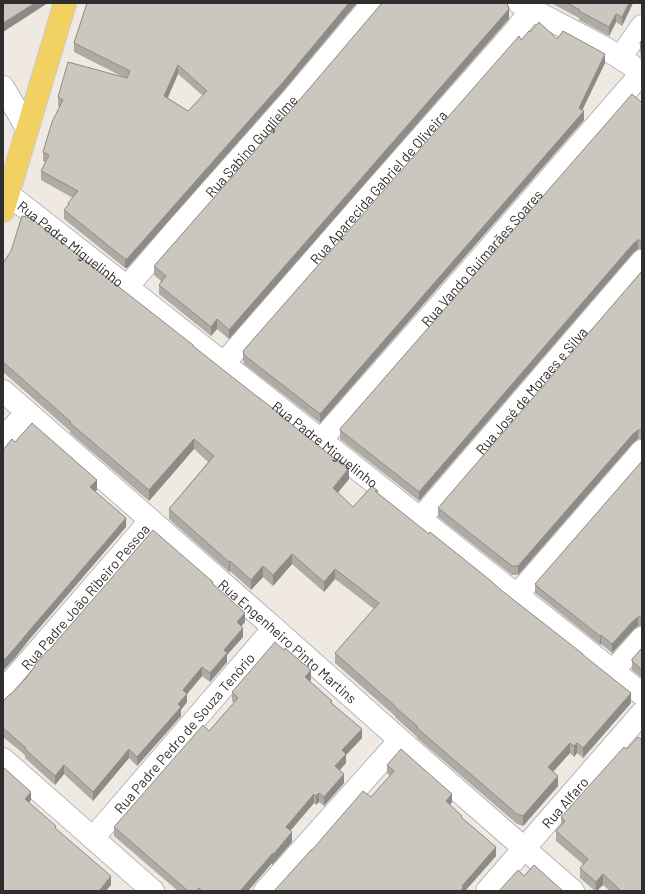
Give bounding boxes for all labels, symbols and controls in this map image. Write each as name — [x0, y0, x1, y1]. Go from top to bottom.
street label: Rua Sabino Guglielme — [201, 91, 301, 200]
street label: Rua Aparecida Gabriel de Oliveira — [306, 106, 450, 267]
street label: Rua Vando Guimarães Soares — [417, 185, 546, 329]
street label: Rua Padre Miguelinho — [15, 197, 127, 290]
street label: Rua José de Moraes e Silva — [471, 323, 590, 457]
street label: Rua Padre Miguelinho — [269, 397, 382, 491]
street label: Rua Padre João Ribeiro Pessoa — [17, 520, 152, 673]
street label: Rua Engenheiro Pinto Martins — [215, 575, 361, 707]
street label: Rua Padre Pedro de Souza Tenório — [110, 649, 258, 816]
street label: Rua Alfaro — [538, 773, 591, 831]

